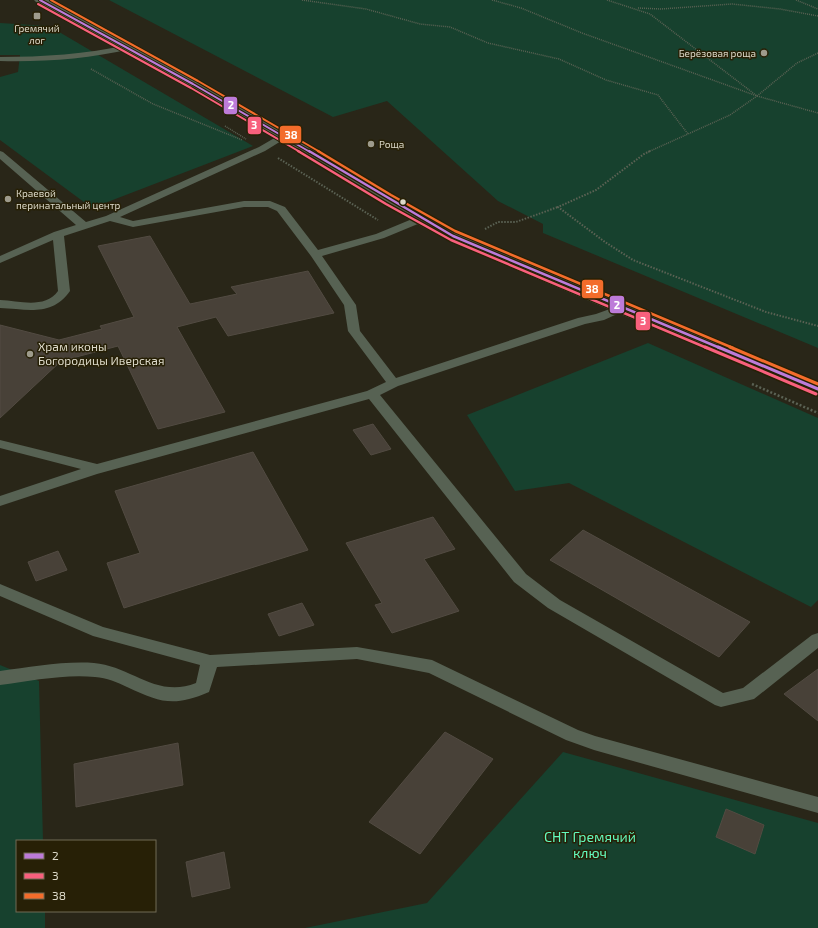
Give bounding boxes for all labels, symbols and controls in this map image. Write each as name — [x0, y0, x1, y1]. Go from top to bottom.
marker: Гремячий лог — [32, 11, 42, 21]
place label: Гремячий лог — [14, 22, 60, 46]
place label: Берёзовая роща — [679, 47, 756, 59]
marker: Берёзовая роща — [759, 48, 769, 58]
line badge: 2 — [223, 96, 238, 115]
text: 2 — [228, 98, 234, 111]
line badge: 3 — [247, 116, 262, 135]
text: 3 — [251, 118, 257, 131]
line badge: 38 — [279, 125, 302, 144]
text: 38 — [284, 128, 298, 141]
place label: Роща — [379, 138, 404, 150]
marker: Роща — [366, 139, 376, 149]
place label: Краевой перинатальный центр — [16, 187, 121, 211]
marker: Краевой перинатальный центр — [3, 194, 13, 204]
unlabelled marker — [398, 197, 408, 207]
line badge: 38 — [581, 279, 604, 299]
text: 38 — [585, 282, 599, 295]
line badge: 2 — [609, 295, 625, 314]
text: 2 — [614, 298, 620, 311]
line badge: 3 — [635, 311, 651, 331]
text: 3 — [640, 314, 646, 327]
place label: Храм иконы Богородицы Иверская — [38, 339, 164, 367]
marker: Храм иконы Богородицы Иверская — [25, 349, 35, 359]
park label: СНТ Гремячий ключ — [544, 828, 636, 861]
legend — [16, 840, 156, 912]
text: 2 — [52, 848, 59, 862]
text: 3 — [52, 868, 59, 882]
text: 38 — [52, 888, 66, 902]

